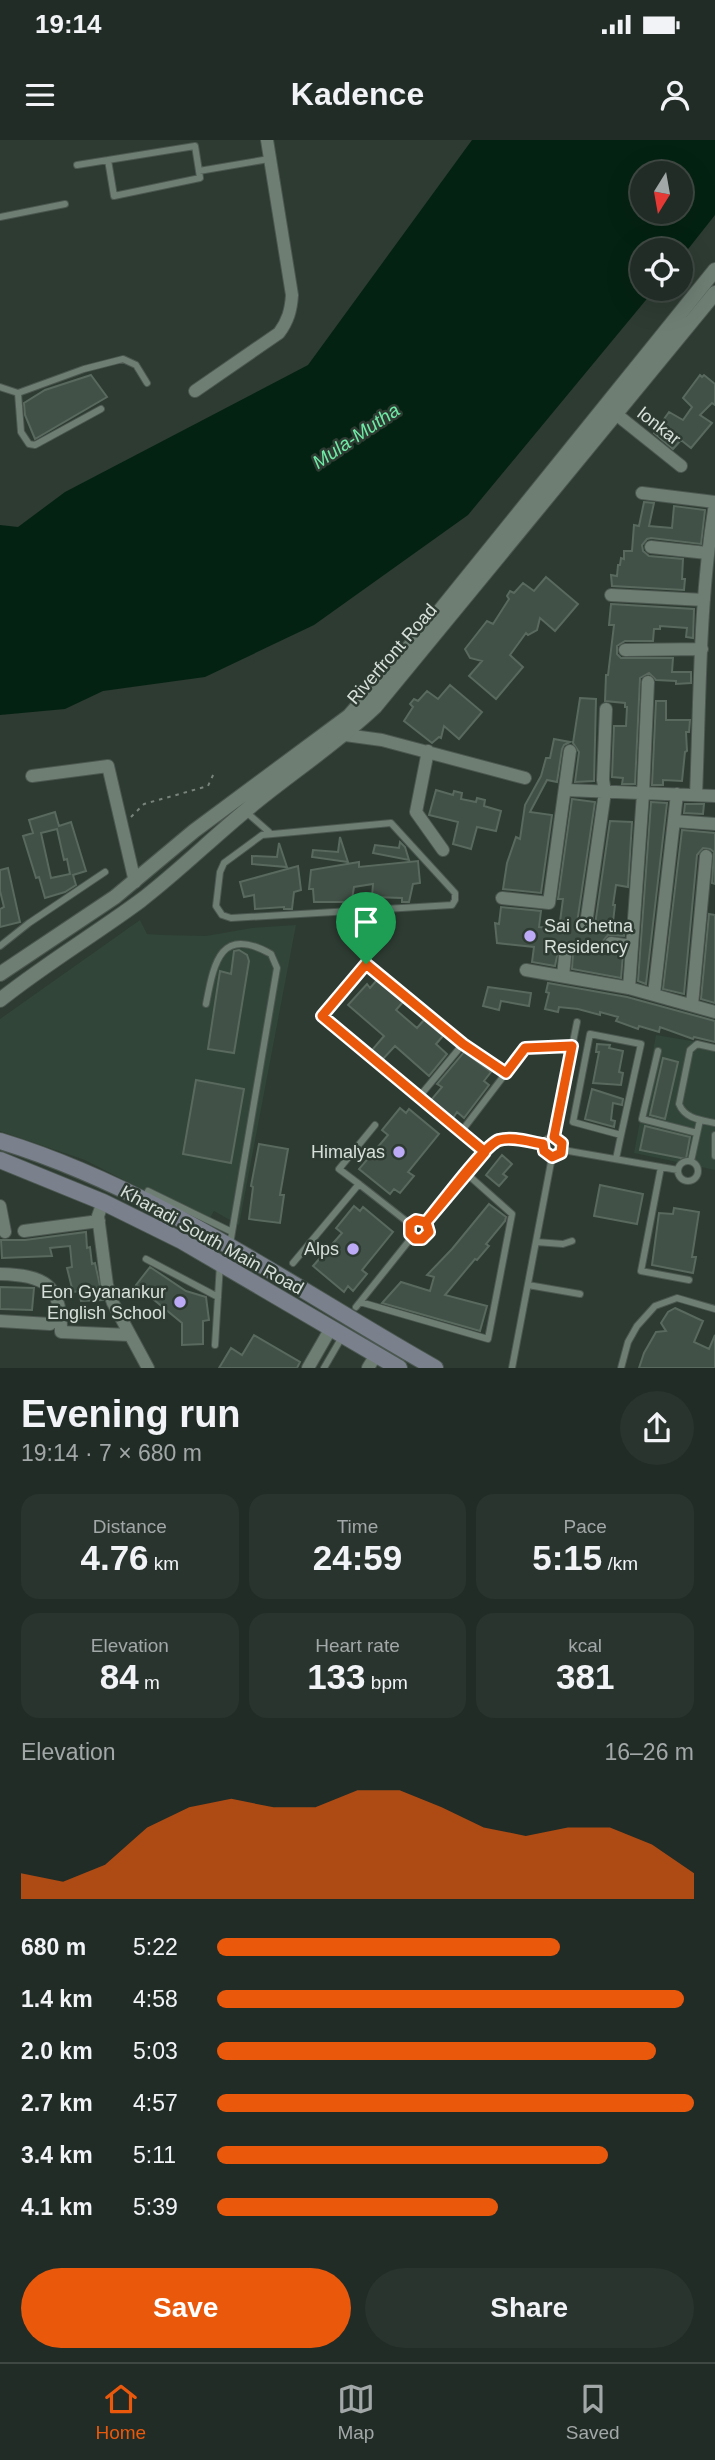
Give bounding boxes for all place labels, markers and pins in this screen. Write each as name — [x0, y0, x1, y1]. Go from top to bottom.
pin — [336, 892, 396, 964]
place label: Sai Chetna Residency — [544, 916, 634, 957]
marker: Sai Chetna Residency — [522, 928, 538, 944]
place label: Himalyas — [311, 1142, 385, 1162]
marker: Himalyas — [391, 1144, 407, 1160]
place label: Alps — [304, 1239, 339, 1259]
marker: Alps — [345, 1241, 361, 1257]
place label: Eon Gyanankur English School — [41, 1282, 166, 1323]
marker: Eon Gyanankur English School — [172, 1294, 188, 1310]

